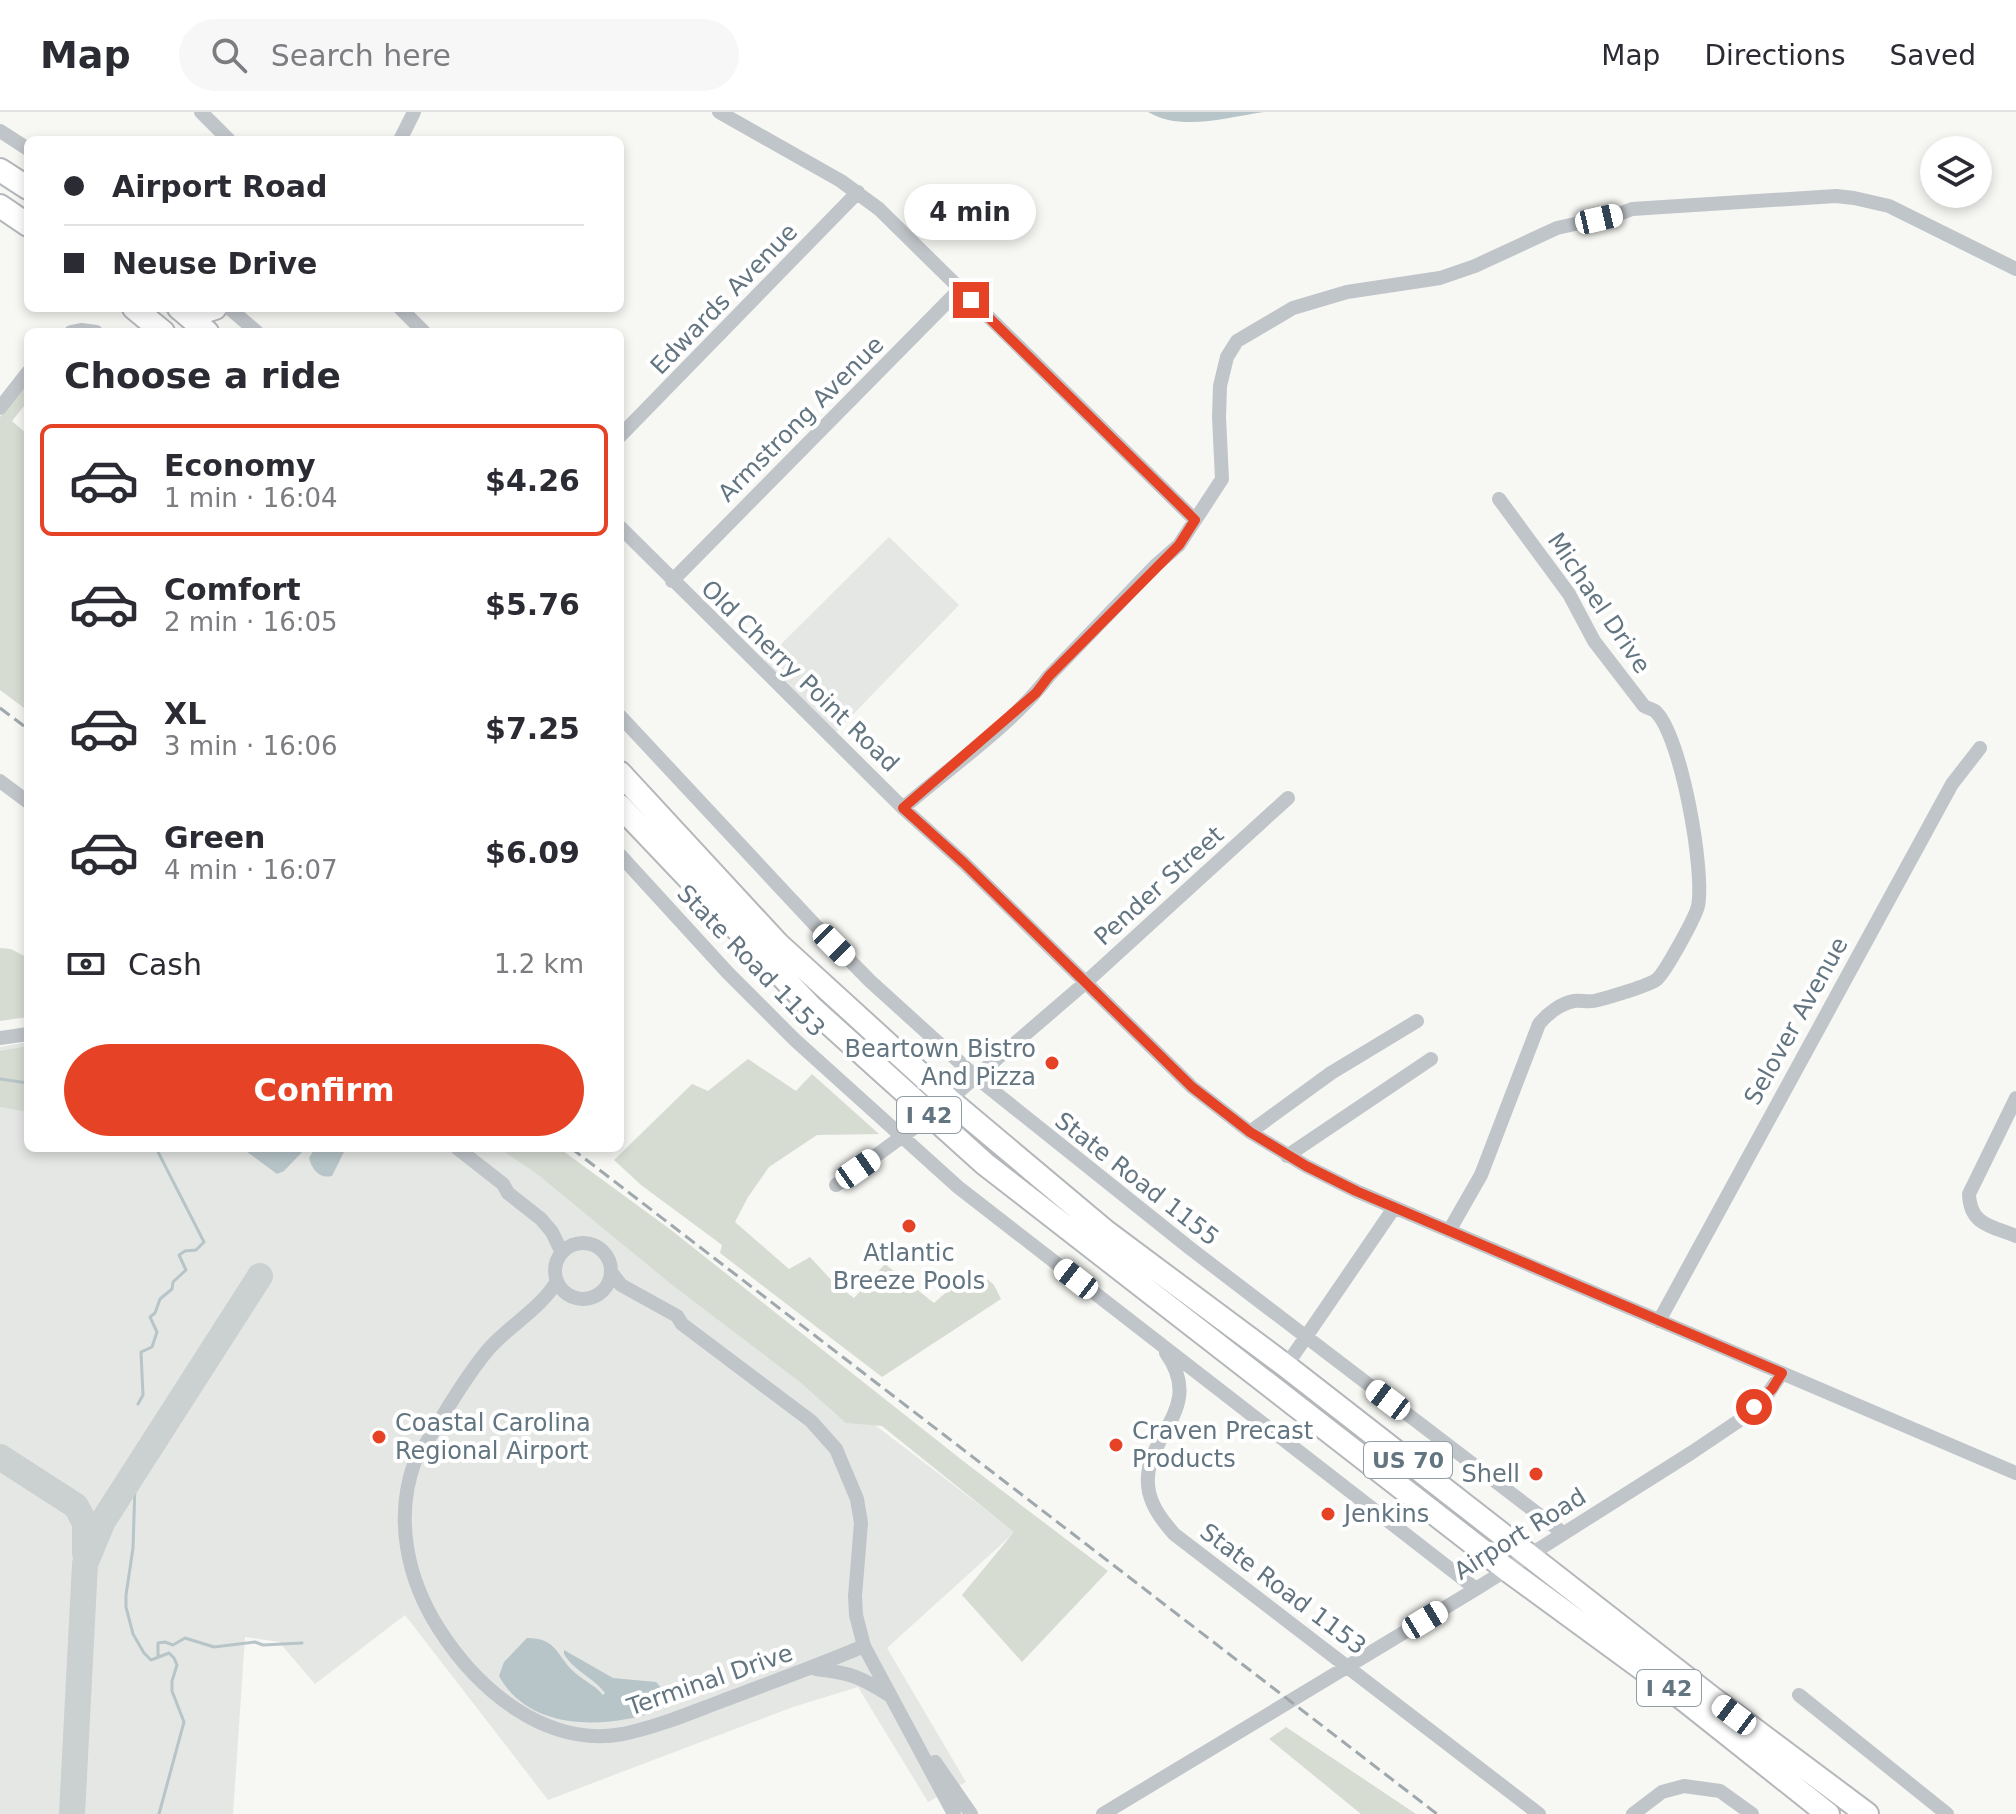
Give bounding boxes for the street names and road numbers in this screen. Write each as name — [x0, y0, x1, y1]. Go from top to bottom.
street label: Edwards Avenue — [645, 218, 803, 380]
street label: Armstrong Avenue — [712, 330, 890, 508]
street label: Michael Drive — [1542, 527, 1656, 679]
street label: Old Cherry Point Road — [695, 574, 905, 778]
street label: Pender Street — [1089, 821, 1229, 951]
street label: State Road 1153 — [671, 879, 831, 1043]
street label: Selover Avenue — [1738, 932, 1854, 1110]
road number: I 42 — [897, 1097, 961, 1133]
street label: State Road 1155 — [1050, 1106, 1224, 1252]
road number: US 70 — [1364, 1442, 1452, 1478]
street label: Airport Road — [1449, 1482, 1591, 1586]
street label: State Road 1153 — [1195, 1518, 1371, 1660]
street label: Terminal Drive — [623, 1639, 796, 1722]
road number: I 42 — [1637, 1670, 1701, 1706]

